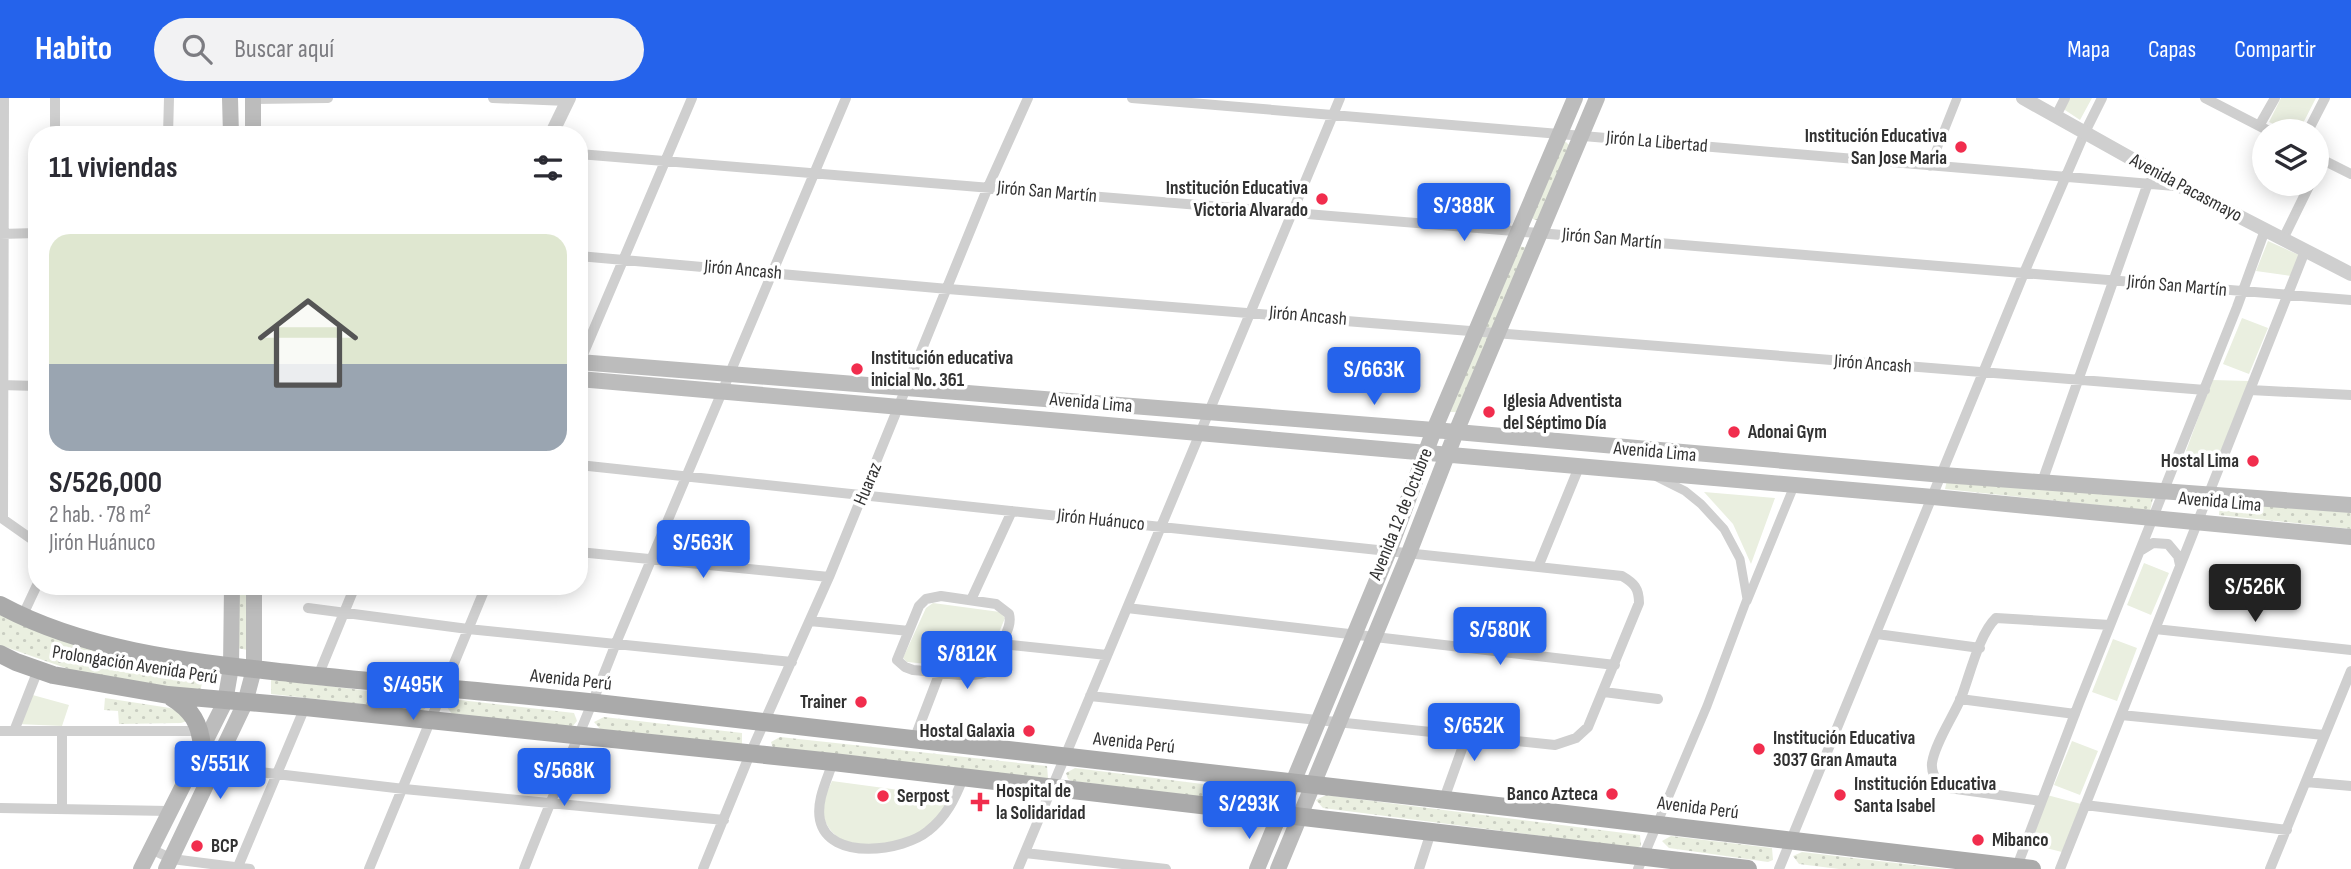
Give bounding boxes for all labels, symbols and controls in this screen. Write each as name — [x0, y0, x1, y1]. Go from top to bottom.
search box — [154, 18, 644, 81]
text: Habito — [35, 29, 112, 69]
icon: search — [178, 30, 216, 68]
text: Buscar aquí — [234, 34, 334, 65]
text: Mapa — [2067, 35, 2110, 64]
text: Capas — [2148, 35, 2196, 64]
text: Compartir — [2234, 35, 2316, 64]
map controls — [2252, 119, 2329, 196]
button: layers — [2252, 119, 2329, 196]
place label: Institución Educativa San Jose Maria — [1805, 125, 1947, 170]
street label: Jirón La Libertad — [1604, 126, 1709, 158]
marker: Institución Educativa San Jose Maria — [1953, 139, 1969, 155]
street label: Avenida Pacasmayo — [2125, 148, 2246, 227]
icon: filters — [529, 149, 567, 187]
text: 11 viviendas — [49, 150, 178, 186]
street label: Jirón San Martín — [995, 176, 1098, 208]
place label: Institución Educativa Victoria Alvarado — [1166, 177, 1308, 222]
pin: S/388K — [1407, 184, 1521, 243]
marker: Institución Educativa Victoria Alvarado — [1314, 191, 1330, 207]
text: S/388K — [1433, 192, 1495, 220]
street label: Jirón San Martín — [1560, 223, 1663, 255]
street label: Jirón Ancash — [702, 255, 783, 285]
street label: Jirón San Martín — [2125, 270, 2228, 302]
icon: home — [245, 280, 371, 406]
street label: Jirón Ancash — [1267, 301, 1348, 331]
place label: Institución educativa inicial No. 361 — [871, 347, 1013, 392]
pin: S/663K — [1317, 348, 1431, 407]
street label: Jirón Ancash — [1832, 350, 1913, 378]
text: S/663K — [1343, 356, 1405, 384]
marker: Institución educativa inicial No. 361 — [849, 361, 865, 377]
street label: Avenida Lima — [1048, 388, 1133, 418]
place label: Iglesia Adventista del Séptimo Día — [1503, 390, 1622, 435]
marker: Iglesia Adventista del Séptimo Día — [1481, 404, 1497, 420]
place label: Adonai Gym — [1747, 421, 1827, 444]
marker: Adonai Gym — [1726, 424, 1742, 440]
street label: Avenida Lima — [1612, 437, 1697, 467]
street label: Avenida 12 de Octubre — [1364, 445, 1438, 584]
place label: Hostal Lima — [2161, 450, 2239, 473]
marker: Hostal Lima — [2245, 453, 2261, 469]
street label: Huaraz — [849, 459, 887, 509]
text: S/526,000 — [49, 465, 162, 501]
street label: Avenida Lima — [2177, 487, 2262, 517]
text: 2 hab. · 78 m² — [49, 501, 151, 529]
street label: Jirón Huánuco — [1055, 504, 1146, 536]
pin: S/563K — [646, 520, 760, 580]
text: Jirón Huánuco — [49, 529, 156, 557]
text: S/563K — [673, 529, 733, 557]
pin: S/526K — [2198, 564, 2312, 624]
text: S/526K — [2225, 573, 2285, 601]
pin: S/580K — [1443, 608, 1557, 667]
text: S/580K — [1469, 616, 1531, 644]
pin: S/812K — [910, 632, 1024, 691]
text: S/812K — [937, 640, 997, 668]
street label: Prolongación Avenida Perú — [51, 641, 219, 689]
pin: S/495K — [356, 662, 470, 722]
street label: Avenida Perú — [528, 664, 613, 696]
text: S/495K — [383, 671, 443, 699]
place label: Trainer — [800, 691, 847, 714]
marker: Trainer — [853, 694, 869, 710]
pin: S/652K — [1417, 704, 1531, 763]
text: S/652K — [1444, 712, 1504, 740]
place label: Hostal Galaxia — [920, 720, 1015, 743]
marker: Hostal Galaxia — [1021, 723, 1037, 739]
street label: Avenida Perú — [1091, 727, 1176, 759]
place label: Institución Educativa 3037 Gran Amauta — [1773, 727, 1915, 772]
marker: Institución Educativa 3037 Gran Amauta — [1751, 741, 1767, 757]
pin: S/551K — [163, 742, 277, 801]
pin: S/568K — [507, 748, 621, 808]
text: S/551K — [191, 750, 249, 778]
text: S/568K — [533, 757, 595, 785]
place label: Institución Educativa Santa Isabel — [1854, 773, 1996, 818]
place label: Hospital de la Solidaridad — [996, 780, 1086, 825]
pin: S/293K — [1192, 782, 1306, 841]
place label: Banco Azteca — [1507, 783, 1598, 806]
place label: Serpost — [897, 785, 950, 808]
marker: Banco Azteca — [1604, 786, 1620, 802]
marker: Institución Educativa Santa Isabel — [1832, 787, 1848, 803]
marker: Serpost — [875, 788, 891, 804]
text: S/293K — [1219, 790, 1279, 818]
street label: Avenida Perú — [1655, 791, 1740, 824]
marker: Hospital de la Solidaridad — [970, 792, 990, 812]
place label: Mibanco — [1992, 829, 2049, 852]
marker: Mibanco — [1970, 832, 1986, 848]
place label: BCP — [211, 835, 239, 858]
marker: BCP — [189, 838, 205, 854]

